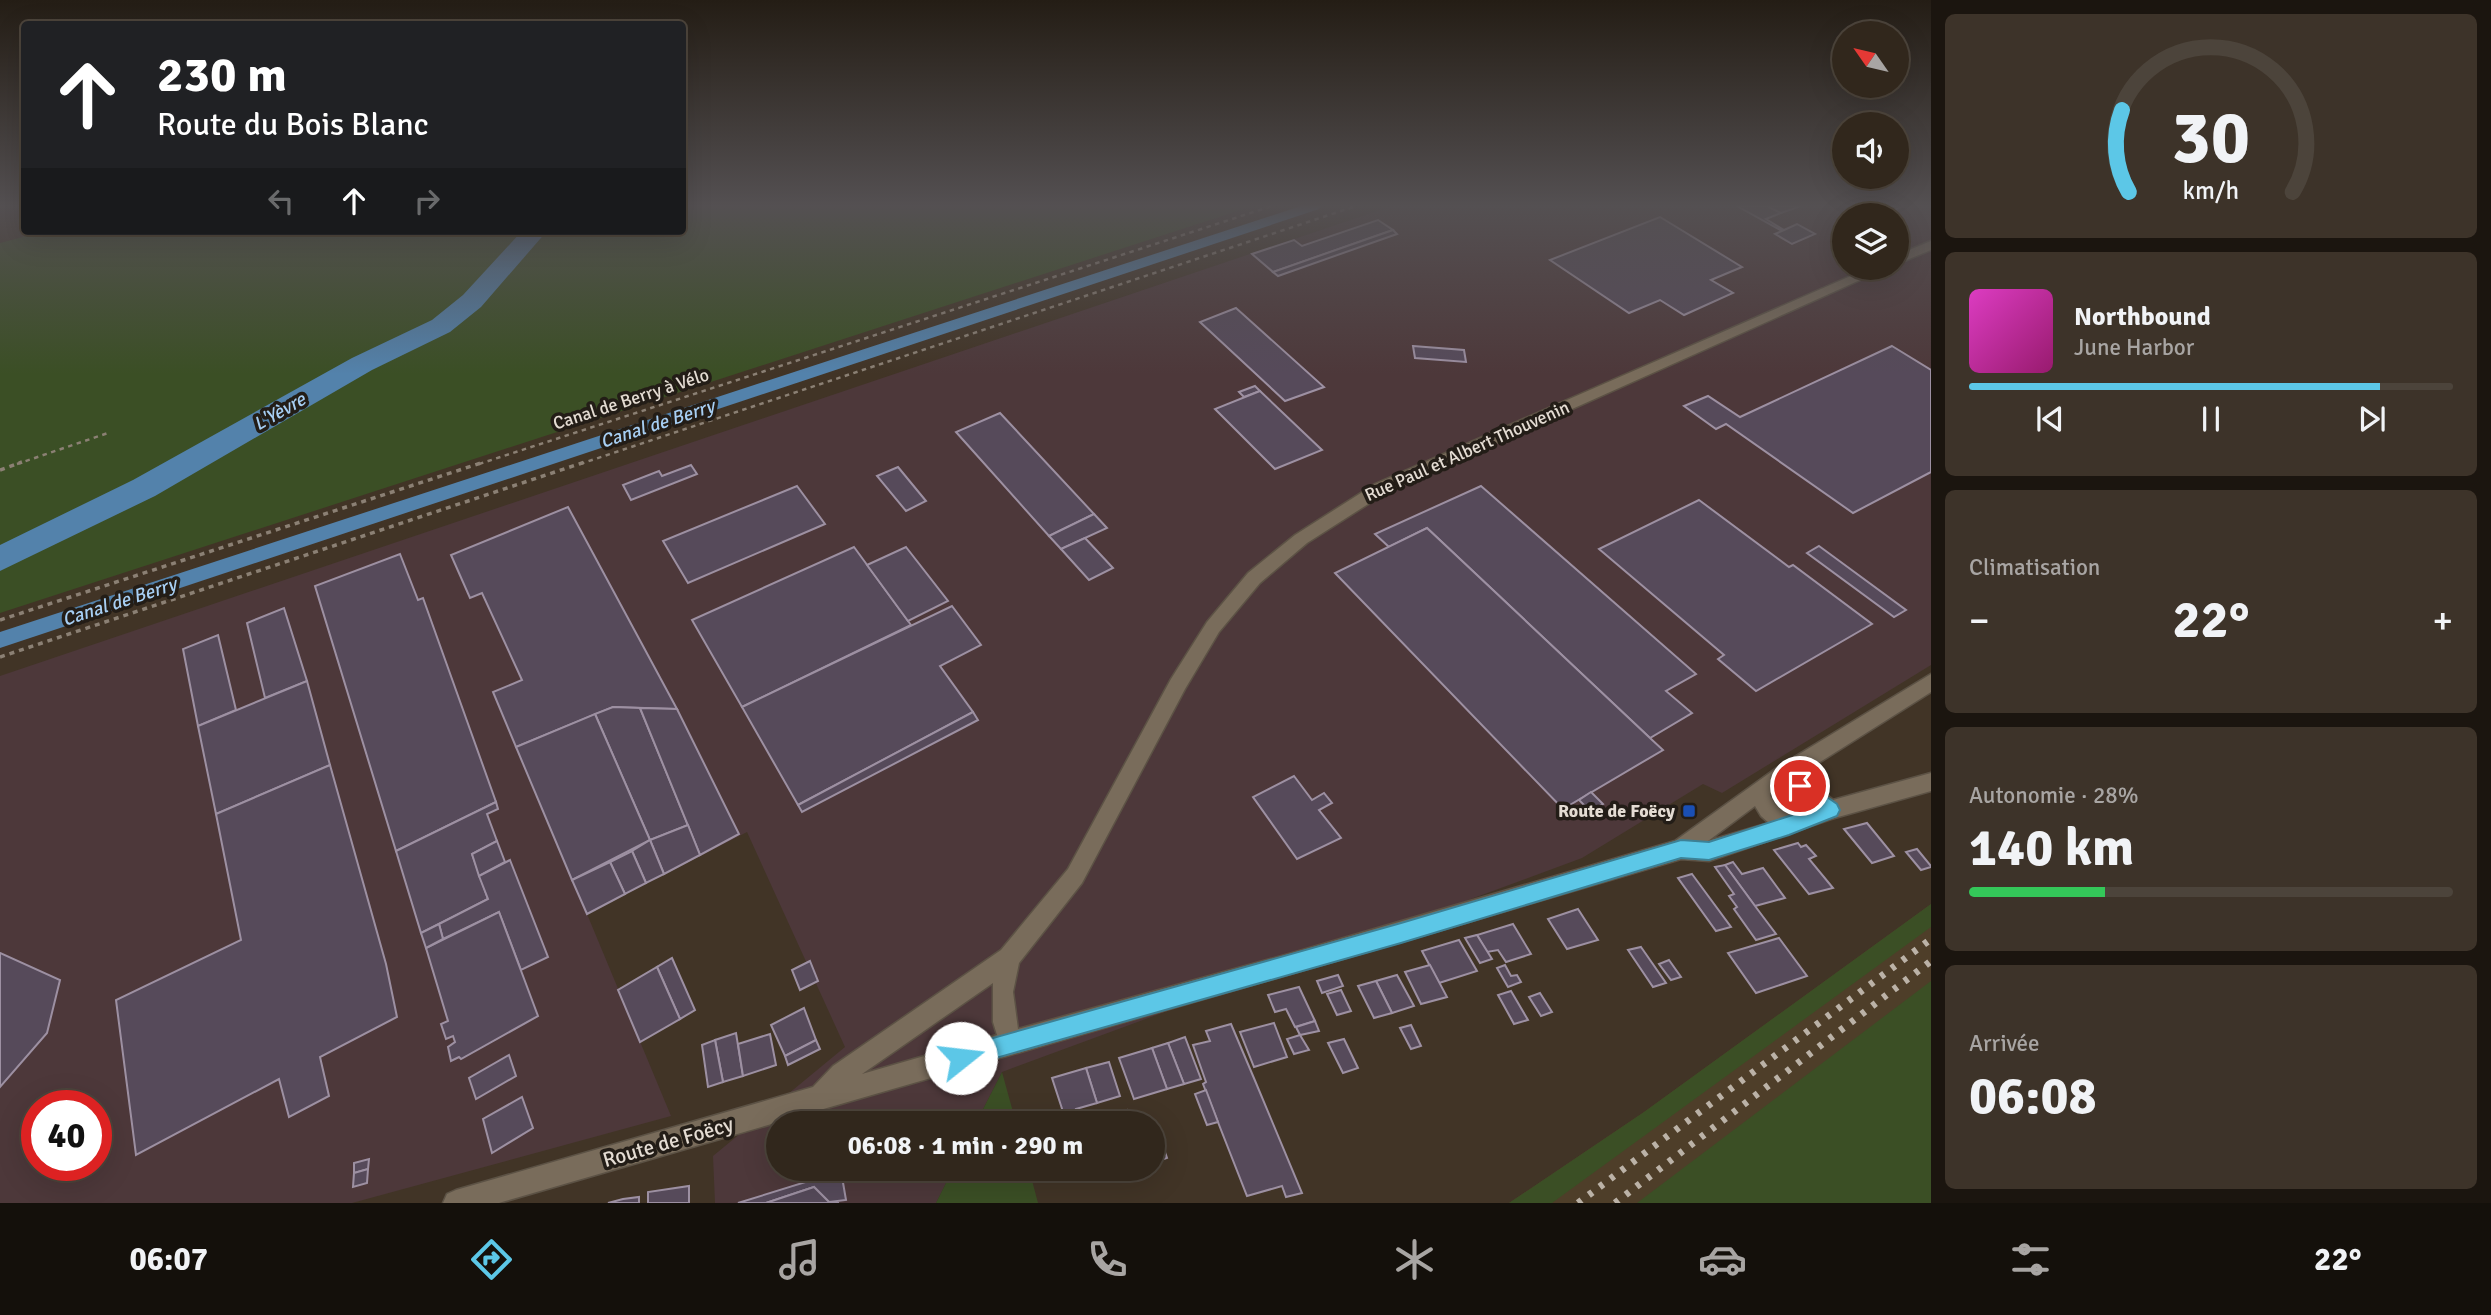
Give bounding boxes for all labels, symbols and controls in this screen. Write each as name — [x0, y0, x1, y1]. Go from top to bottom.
north arrow — [1832, 21, 1909, 98]
map controls — [1832, 21, 1909, 280]
text: 230 m — [157, 45, 287, 105]
icon: ahead — [42, 49, 133, 140]
text: 30 — [2172, 94, 2250, 183]
text: Route du Bois Blanc — [157, 105, 429, 144]
button: sound — [1832, 112, 1909, 189]
text: km/h — [2183, 175, 2239, 206]
icon: left — [262, 182, 300, 220]
icon: ahead — [335, 182, 373, 220]
icon: right — [408, 182, 446, 220]
button: layers — [1832, 203, 1909, 280]
text: Northbound — [2074, 301, 2211, 333]
text: June Harbor — [2074, 333, 2194, 362]
street label: Canal de Berry à Vélo — [550, 364, 712, 434]
water label: L'Yèvre — [249, 387, 311, 436]
water label: Canal de Berry — [597, 394, 717, 452]
street label: Rue Paul et Albert Thouvenin — [1361, 396, 1573, 506]
icon: previous — [2031, 400, 2069, 438]
icon: pause — [2192, 400, 2230, 438]
icon: next — [2353, 400, 2391, 438]
text: Climatisation — [1969, 553, 2100, 582]
water label: Canal de Berry — [59, 572, 182, 632]
text: 22° — [2173, 588, 2249, 652]
text: − — [1969, 597, 1990, 644]
text: + — [2432, 597, 2453, 644]
pin — [1770, 756, 1830, 816]
icon: arrive — [1781, 767, 1819, 805]
text: Autonomie · 28% — [1969, 781, 2139, 810]
place label: Route de Foëcy — [1558, 800, 1675, 822]
marker: Route de Foëcy — [1681, 803, 1697, 819]
text: 140 km — [1969, 816, 2134, 880]
position arrow — [924, 1021, 998, 1095]
text: Arrivée — [1969, 1029, 2040, 1058]
text: 06:08 — [1969, 1064, 2097, 1128]
speed limit sign: 40 — [21, 1090, 112, 1181]
street label: Route de Foëcy — [600, 1111, 737, 1173]
text: 06:08 · 1 min · 290 m — [848, 1130, 1083, 1162]
icon: directions — [467, 1235, 516, 1284]
icon: music — [775, 1235, 824, 1284]
icon: phone — [1083, 1235, 1132, 1284]
icon: climate — [1390, 1235, 1439, 1284]
icon: car — [1698, 1235, 1747, 1284]
icon: filters — [2006, 1235, 2055, 1284]
text: 06:07 — [129, 1240, 208, 1279]
text: 22° — [2314, 1240, 2361, 1279]

